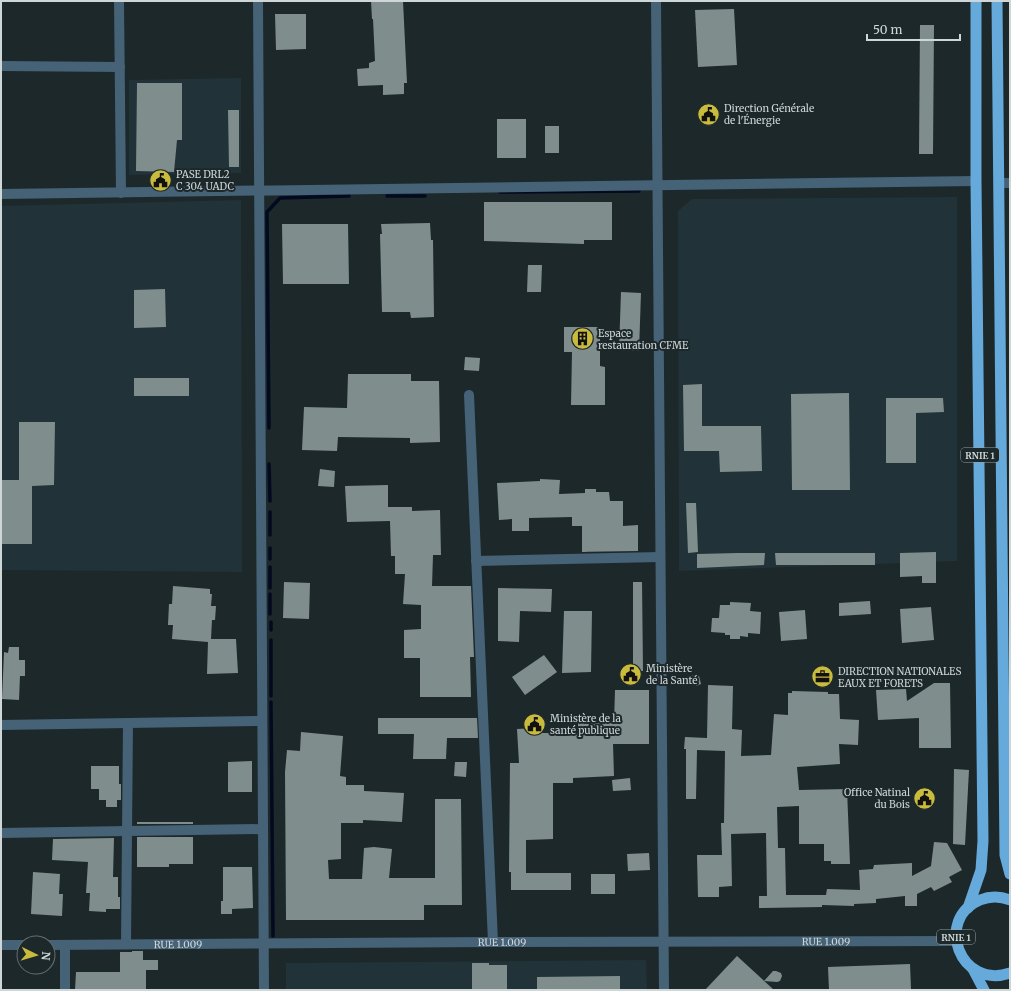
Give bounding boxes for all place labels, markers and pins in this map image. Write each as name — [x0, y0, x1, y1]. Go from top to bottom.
public building icon: Direction Générale de l'Énergie — [695, 101, 721, 127]
place label: Direction Générale de l'Énergie — [724, 102, 814, 127]
public building icon: PASE DRL2 C 304 UADC — [147, 167, 173, 193]
place label: PASE DRL2 C 304 UADC — [176, 168, 234, 193]
building icon: Espace restauration CFME — [569, 326, 595, 352]
place label: Espace restauration CFME — [598, 327, 689, 352]
public building icon: Ministère de la Santé — [617, 661, 643, 687]
place label: Ministère de la Santé — [646, 662, 697, 687]
office icon: DIRECTION NATIONALES EAUX ET FORETS — [810, 664, 836, 690]
place label: DIRECTION NATIONALES EAUX ET FORETS — [838, 665, 961, 690]
public building icon: Ministère de la santé publique — [522, 711, 548, 737]
place label: Ministère de la santé publique — [550, 712, 621, 737]
public building icon: Office Natinal du Bois — [912, 785, 938, 811]
place label: Office Natinal du Bois — [844, 786, 910, 811]

